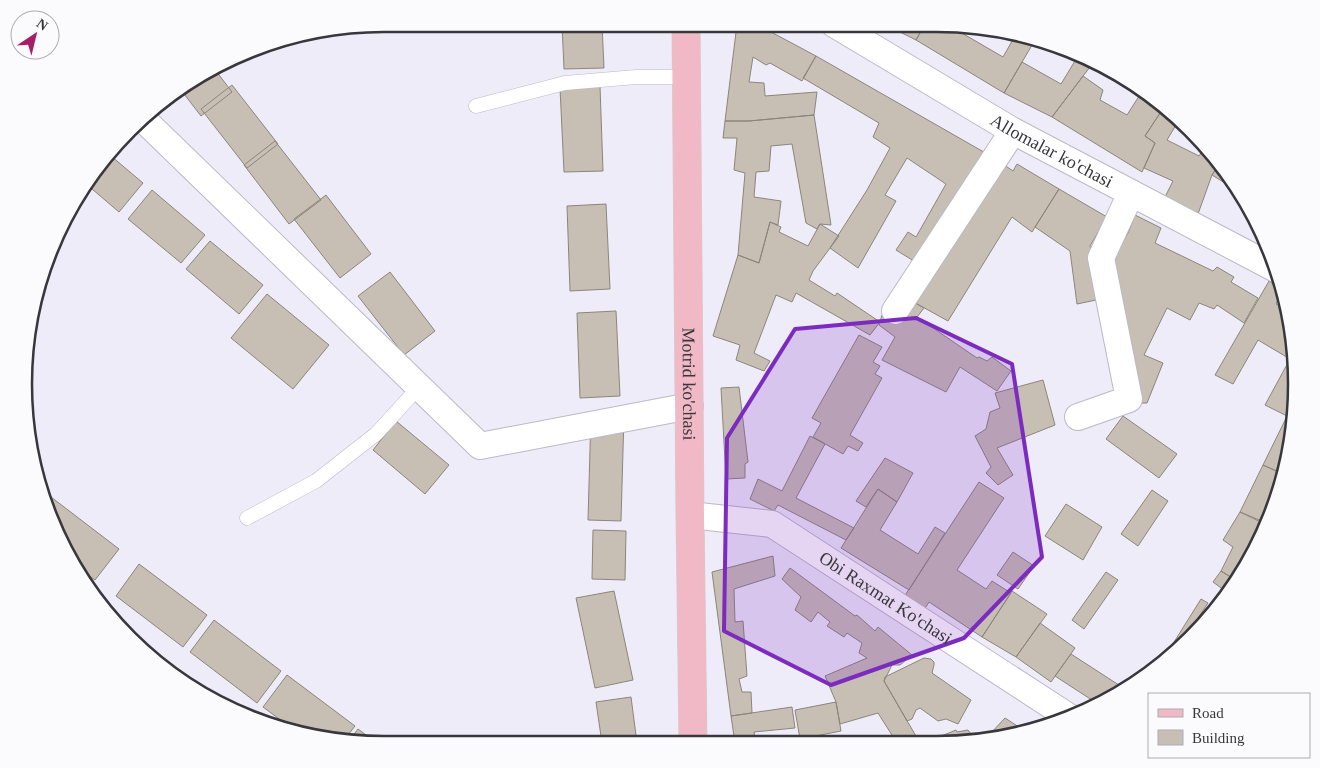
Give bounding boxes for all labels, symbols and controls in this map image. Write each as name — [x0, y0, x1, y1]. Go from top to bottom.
north arrow — [10, 10, 60, 60]
text: N — [34, 16, 51, 34]
street label: Allomalar ko'chasi — [987, 110, 1116, 192]
street label: Motrid ko'chasi — [678, 327, 699, 440]
street label: Obi Raxmat Ko'chasi — [815, 547, 956, 648]
legend — [1148, 693, 1310, 758]
text: Road — [1192, 705, 1224, 721]
text: Building — [1192, 730, 1245, 746]

